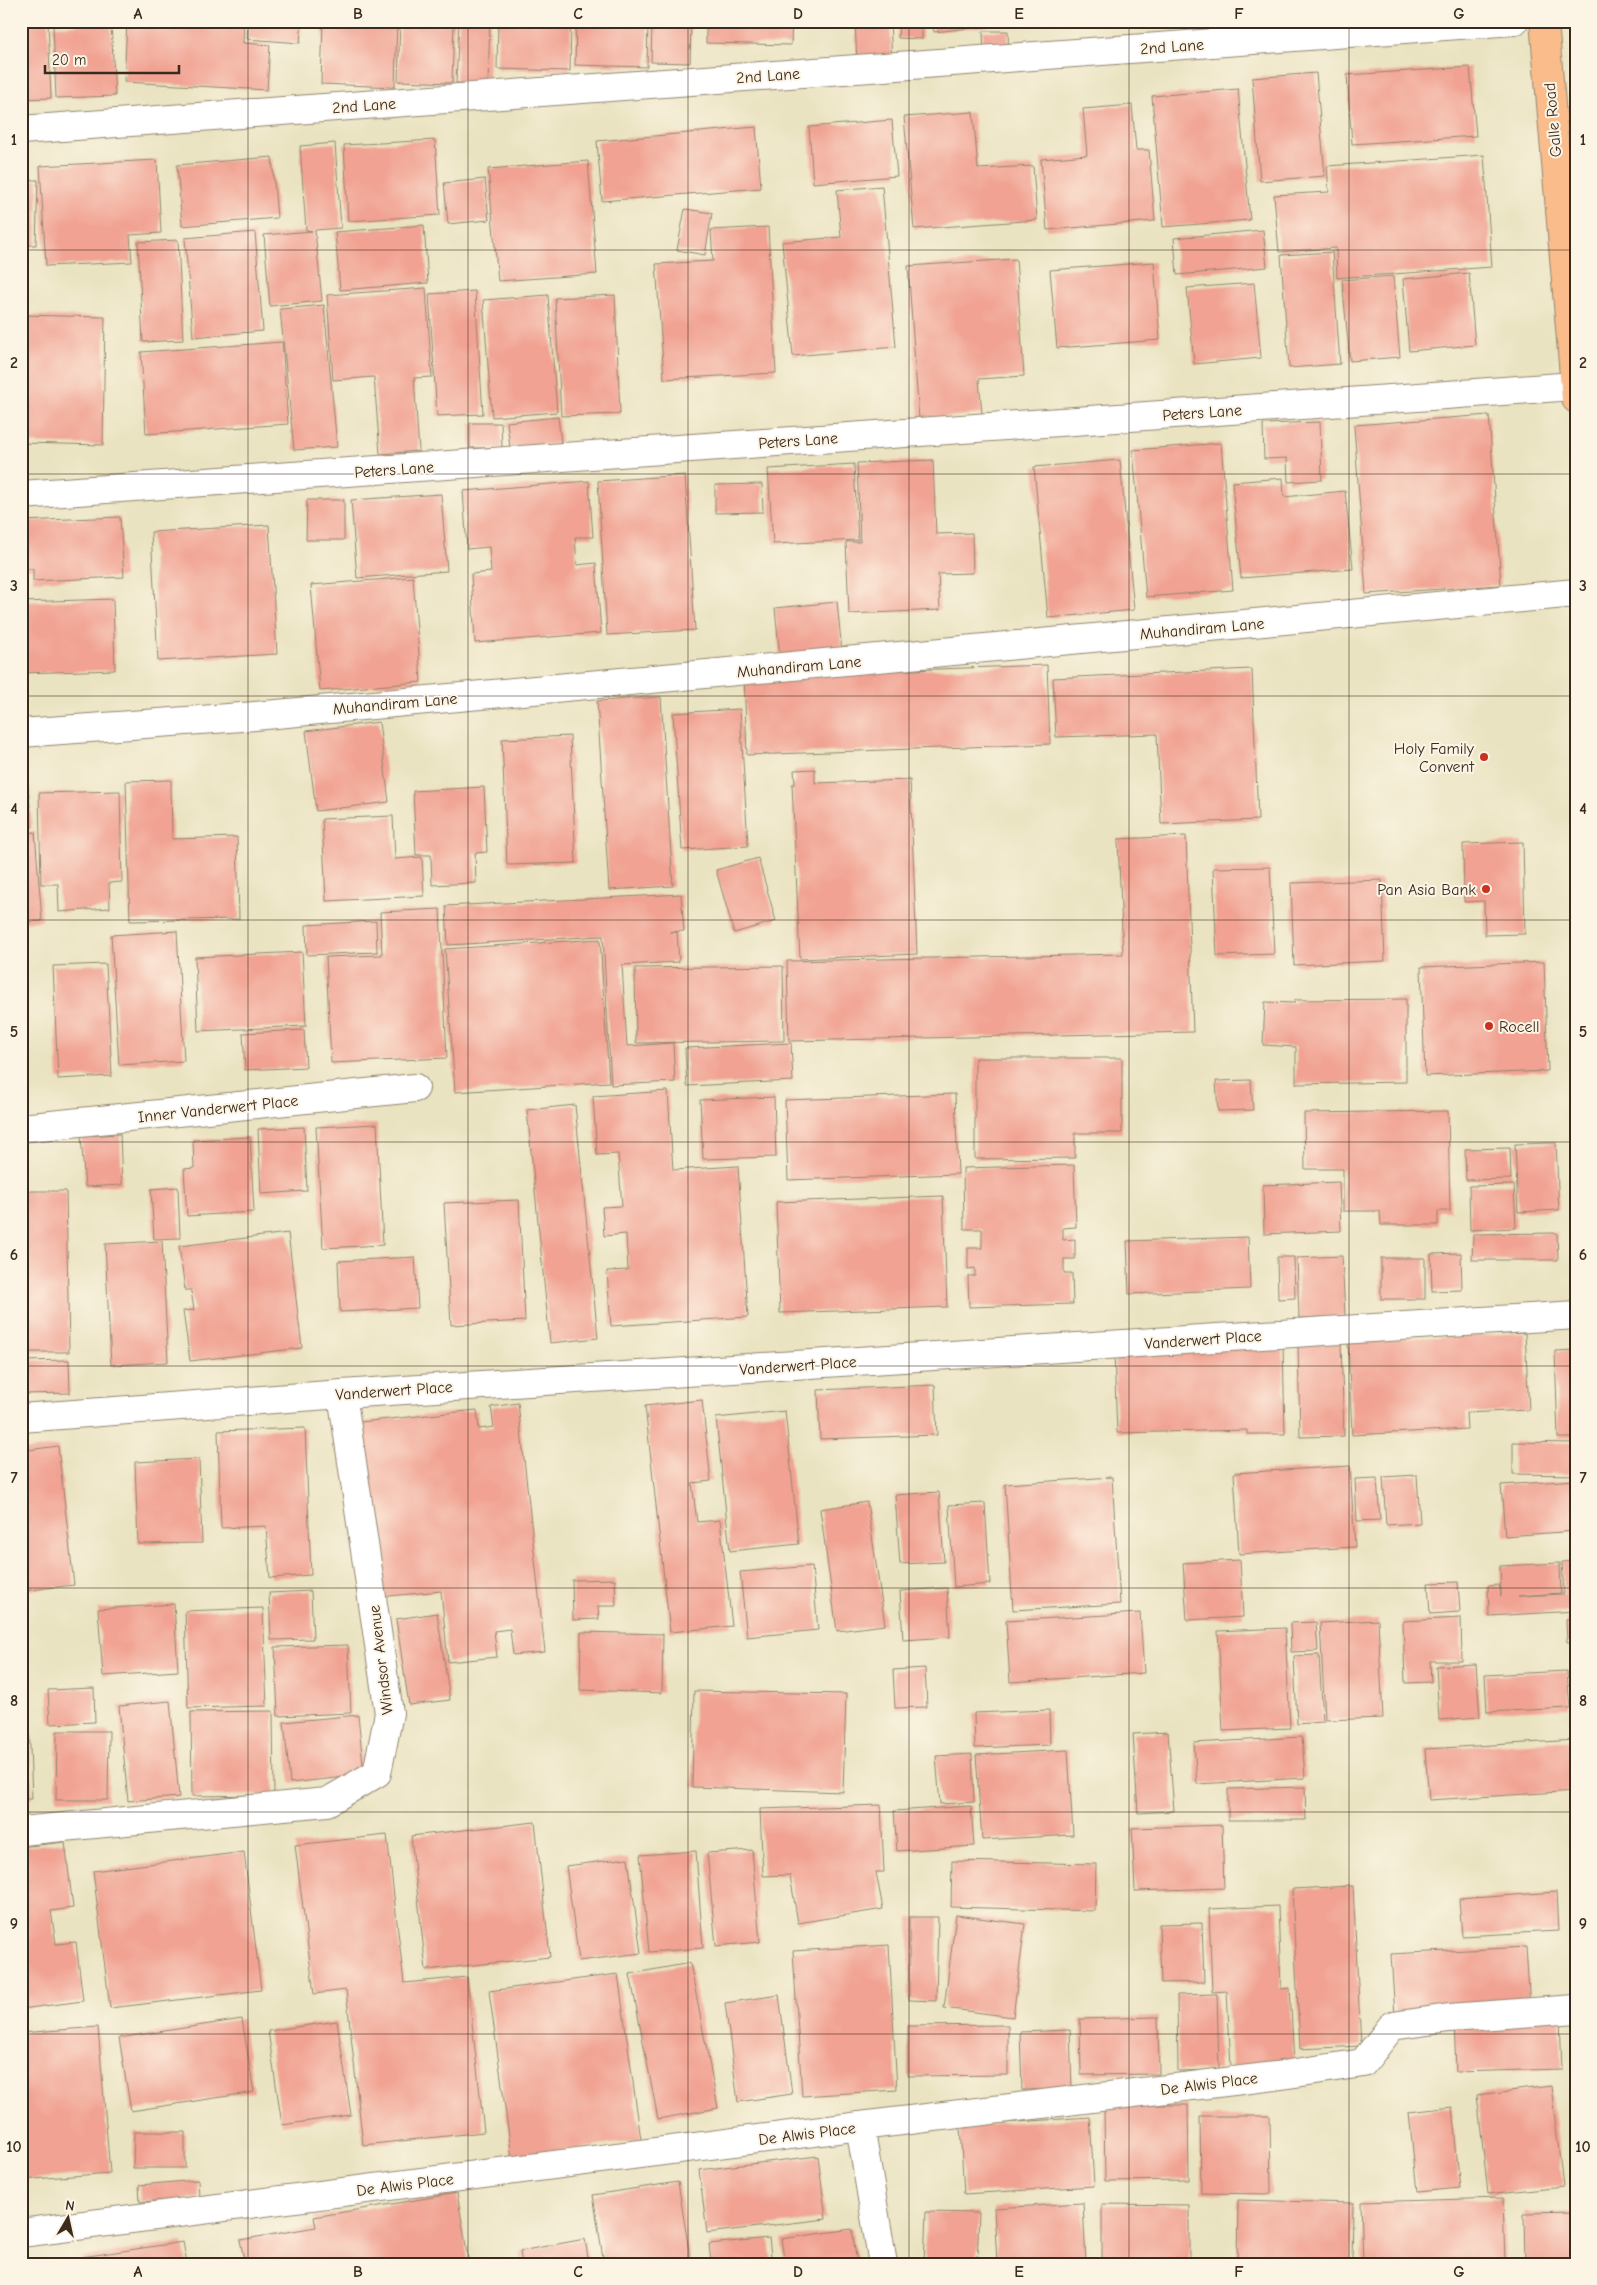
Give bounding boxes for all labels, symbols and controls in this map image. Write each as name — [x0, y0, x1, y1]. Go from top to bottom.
text: A — [134, 5, 143, 23]
text: B — [353, 5, 363, 23]
text: C — [573, 5, 583, 23]
text: D — [793, 5, 803, 23]
text: E — [1014, 5, 1024, 23]
text: F — [1234, 5, 1244, 23]
text: G — [1453, 5, 1465, 23]
street label: 2nd Lane — [1140, 36, 1205, 58]
scale bar — [45, 42, 179, 74]
text: 20 m — [52, 51, 86, 69]
street label: 2nd Lane — [736, 65, 801, 87]
street label: Galle Road — [1541, 82, 1565, 158]
street label: 2nd Lane — [332, 95, 397, 117]
text: 1 — [11, 131, 17, 149]
text: 1 — [1580, 131, 1586, 149]
text: 2 — [10, 354, 18, 372]
text: 2 — [1579, 354, 1587, 372]
street label: Peters Lane — [1162, 401, 1242, 425]
street label: Peters Lane — [758, 429, 838, 453]
street label: Peters Lane — [354, 458, 434, 482]
text: 3 — [10, 577, 18, 595]
text: 3 — [1579, 577, 1587, 595]
street label: Muhandiram Lane — [1139, 615, 1265, 643]
street label: Muhandiram Lane — [736, 653, 862, 681]
street label: Muhandiram Lane — [332, 690, 458, 718]
place label: Holy Family Convent — [1394, 740, 1475, 776]
marker: Holy Family Convent — [1478, 751, 1490, 763]
text: 4 — [10, 800, 18, 818]
text: 4 — [1579, 800, 1587, 818]
place label: Pan Asia Bank — [1377, 881, 1476, 899]
marker: Pan Asia Bank — [1480, 883, 1492, 895]
place label: Rocell — [1499, 1018, 1540, 1036]
marker: Rocell — [1483, 1020, 1495, 1032]
text: 5 — [10, 1023, 18, 1041]
text: 5 — [1579, 1023, 1587, 1041]
street label: Inner Vanderwert Place — [137, 1092, 299, 1126]
text: 6 — [10, 1246, 18, 1264]
text: 6 — [1579, 1246, 1587, 1264]
street label: Vanderwert Place — [1144, 1327, 1262, 1353]
street label: Vanderwert Place — [739, 1353, 857, 1379]
street label: Vanderwert Place — [335, 1378, 453, 1404]
text: 7 — [10, 1469, 18, 1487]
text: 7 — [1579, 1469, 1587, 1487]
street label: Windsor Avenue — [365, 1604, 397, 1716]
text: 8 — [10, 1692, 18, 1710]
text: 8 — [1579, 1692, 1587, 1710]
text: 9 — [10, 1915, 18, 1933]
text: 9 — [1579, 1915, 1587, 1933]
street label: De Alwis Place — [1159, 2069, 1259, 2099]
street label: De Alwis Place — [757, 2119, 857, 2149]
text: 10 — [6, 2138, 22, 2156]
text: 10 — [1575, 2138, 1591, 2156]
street label: De Alwis Place — [355, 2170, 455, 2200]
north arrow — [42, 2192, 92, 2242]
text: N — [64, 2197, 76, 2215]
text: A — [134, 2263, 143, 2281]
text: B — [353, 2263, 363, 2281]
text: C — [573, 2263, 583, 2281]
text: D — [793, 2263, 803, 2281]
text: E — [1014, 2263, 1024, 2281]
text: F — [1234, 2263, 1244, 2281]
text: G — [1453, 2263, 1465, 2281]

